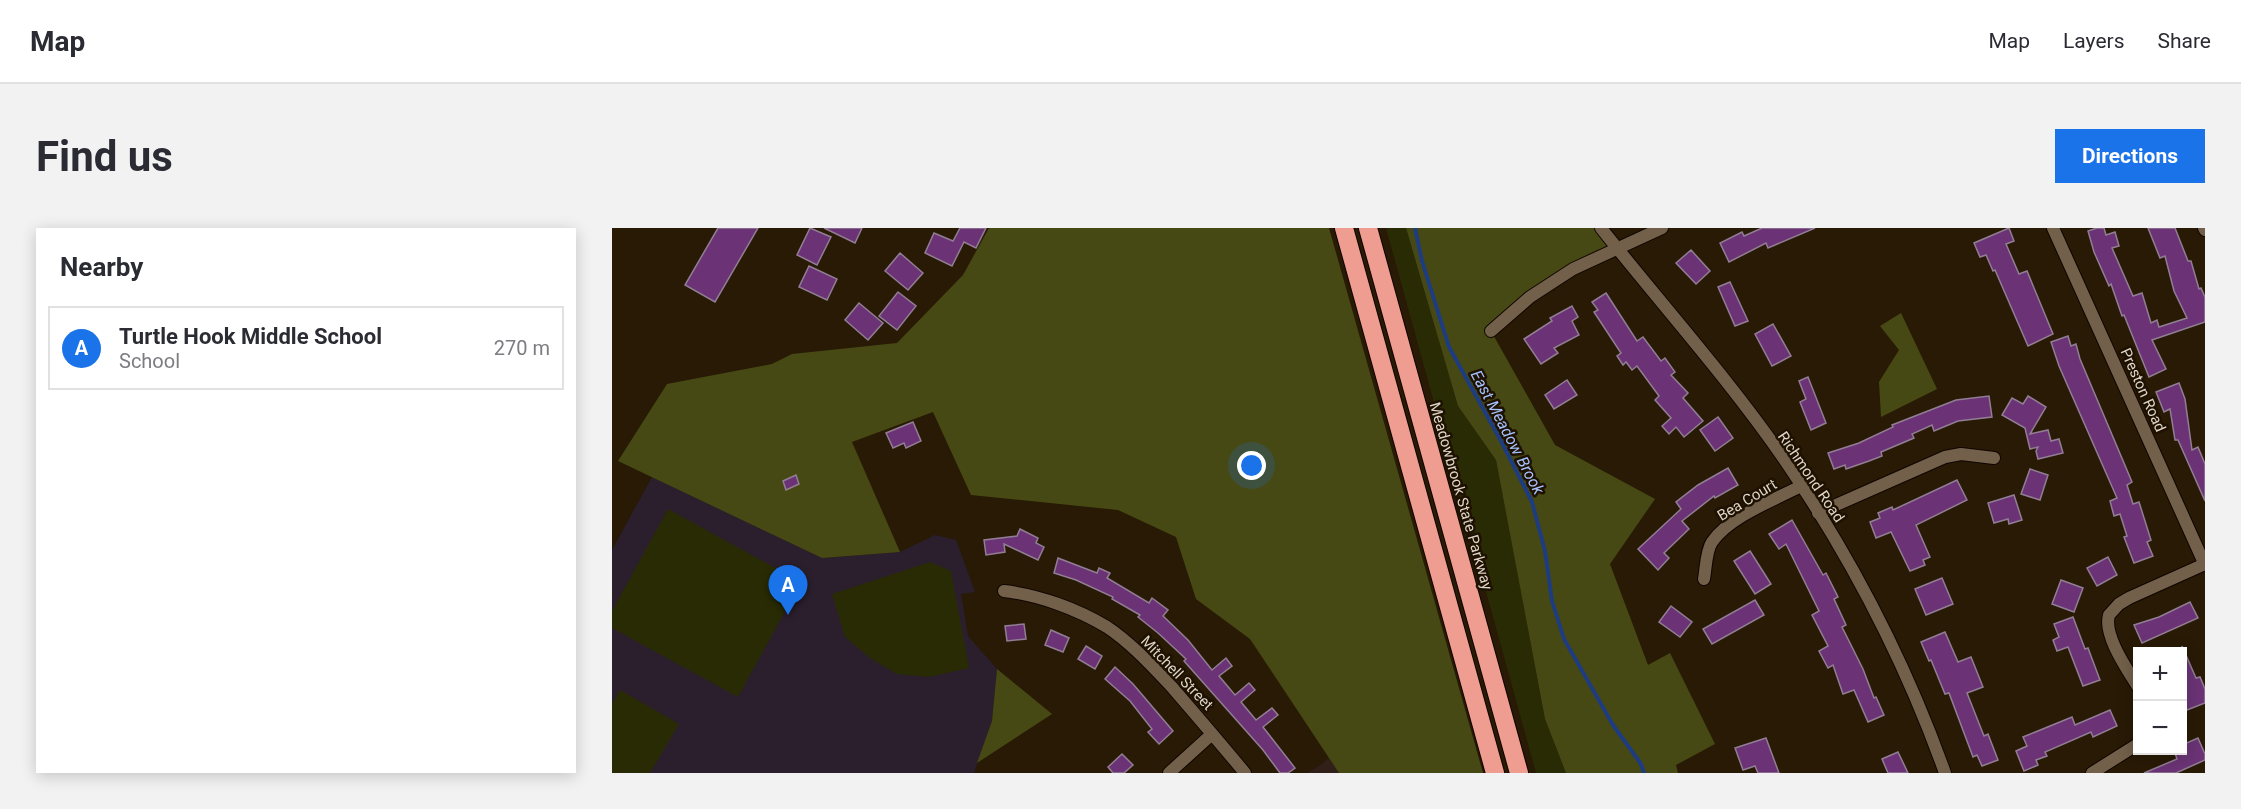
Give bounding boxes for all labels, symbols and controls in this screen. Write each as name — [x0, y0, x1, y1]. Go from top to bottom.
text: Map — [30, 25, 85, 58]
text: Map — [1988, 29, 2030, 53]
text: Layers — [2063, 29, 2124, 53]
text: Share — [2157, 29, 2211, 53]
button: Directions — [2055, 129, 2205, 183]
text: Find us — [36, 132, 173, 181]
text: Nearby — [60, 252, 143, 282]
text: Turtle Hook Middle School — [119, 324, 382, 349]
text: A — [75, 336, 88, 360]
text: 270 m — [494, 336, 550, 360]
street label: Preston Road — [2117, 345, 2169, 435]
text: School — [119, 349, 180, 373]
water label: East Meadow Brook — [1467, 367, 1549, 499]
street label: Meadowbrook State Parkway — [1426, 400, 1496, 592]
street label: Richmond Road — [1774, 428, 1848, 526]
your location — [1237, 451, 1266, 480]
street label: Bea Court — [1714, 475, 1780, 525]
pin: A — [768, 566, 807, 615]
street label: Mitchell Street — [1137, 632, 1217, 714]
map controls — [2133, 647, 2187, 755]
button: + — [2133, 647, 2187, 701]
button: − — [2133, 701, 2187, 755]

